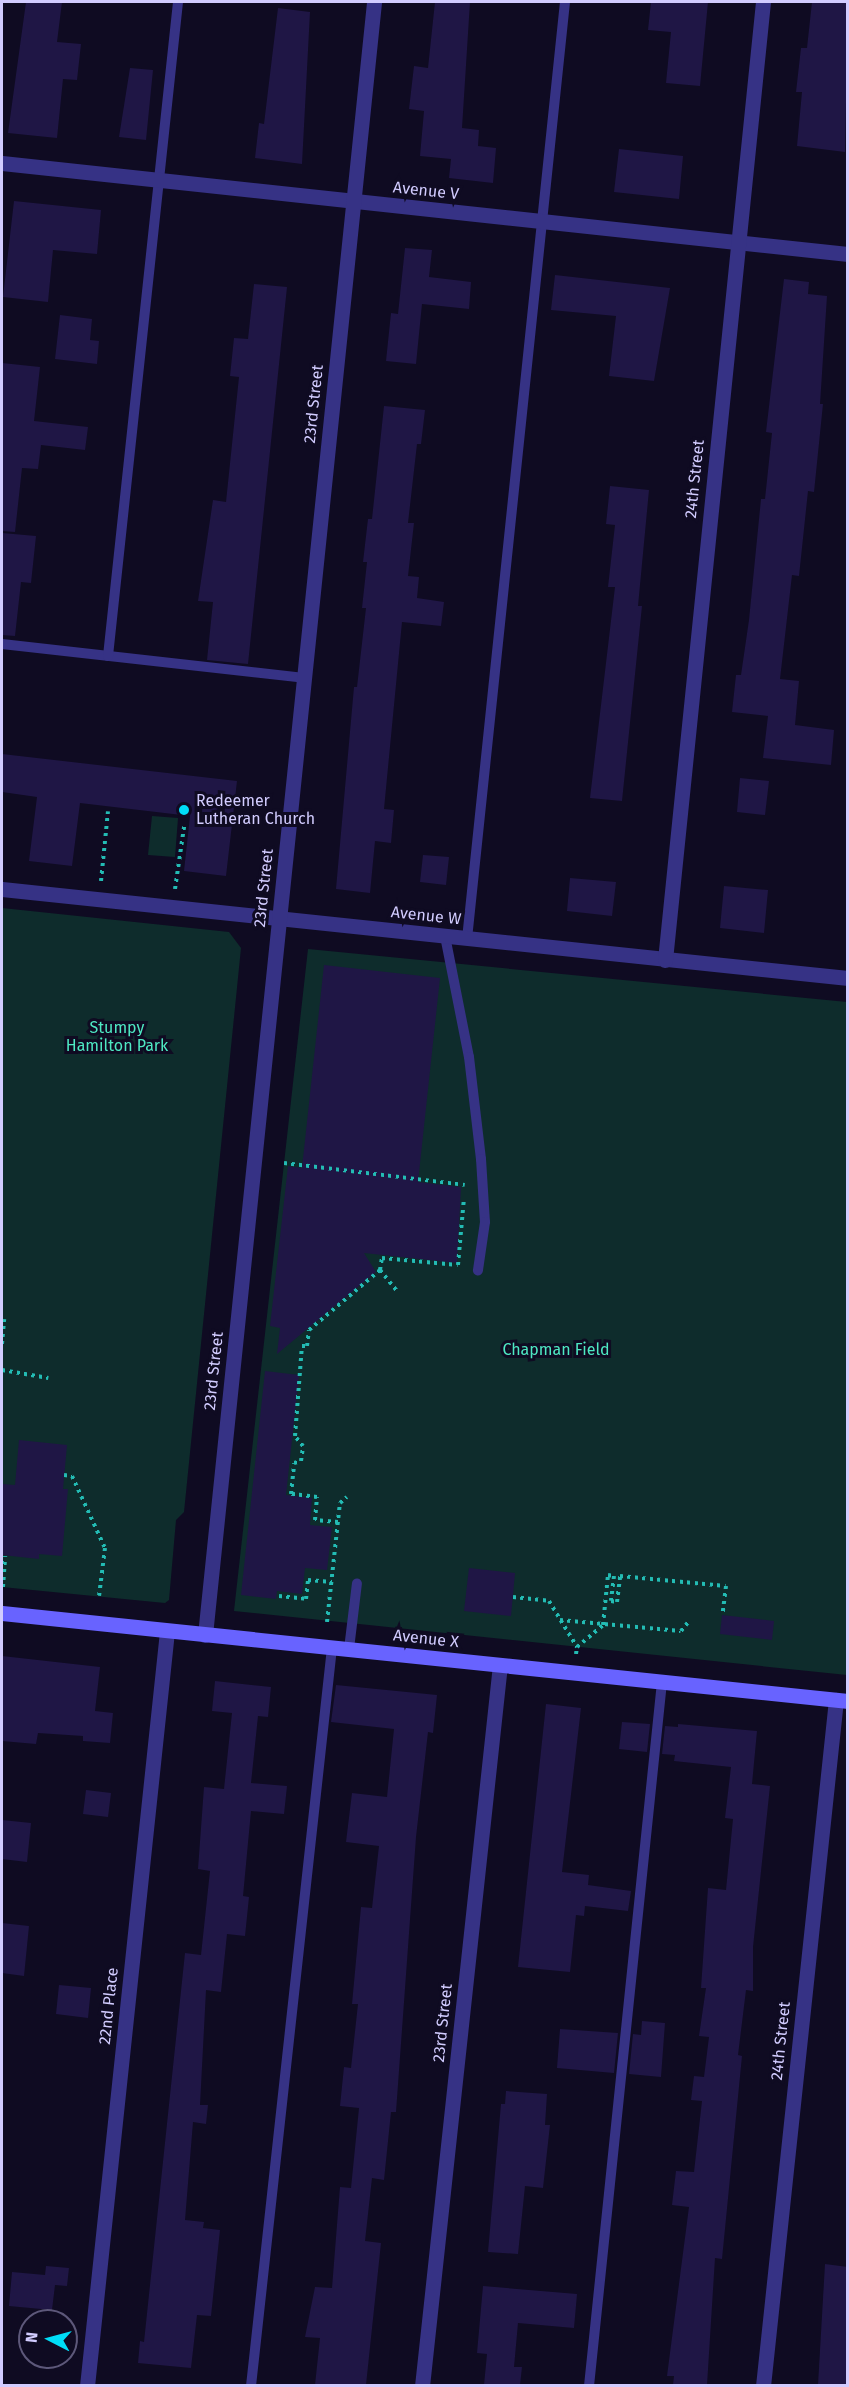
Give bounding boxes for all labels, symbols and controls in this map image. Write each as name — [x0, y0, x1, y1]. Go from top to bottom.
street label: Avenue V — [392, 178, 460, 204]
street label: 23rd Street — [300, 364, 328, 444]
street label: 24th Street — [681, 439, 709, 519]
place label: Redeemer Lutheran Church — [196, 791, 315, 829]
marker: Redeemer Lutheran Church — [177, 803, 191, 817]
street label: 23rd Street — [250, 848, 278, 928]
street label: Avenue W — [390, 903, 462, 929]
park label: Stumpy Hamilton Park — [66, 1018, 168, 1056]
street label: 23rd Street — [200, 1331, 228, 1411]
park label: Chapman Field — [502, 1340, 610, 1360]
street label: Avenue X — [392, 1626, 460, 1652]
street label: 22nd Place — [95, 1966, 123, 2046]
street label: 23rd Street — [429, 1983, 457, 2063]
street label: 24th Street — [767, 2001, 795, 2081]
north arrow — [18, 2309, 78, 2369]
text: N — [22, 2331, 42, 2344]

